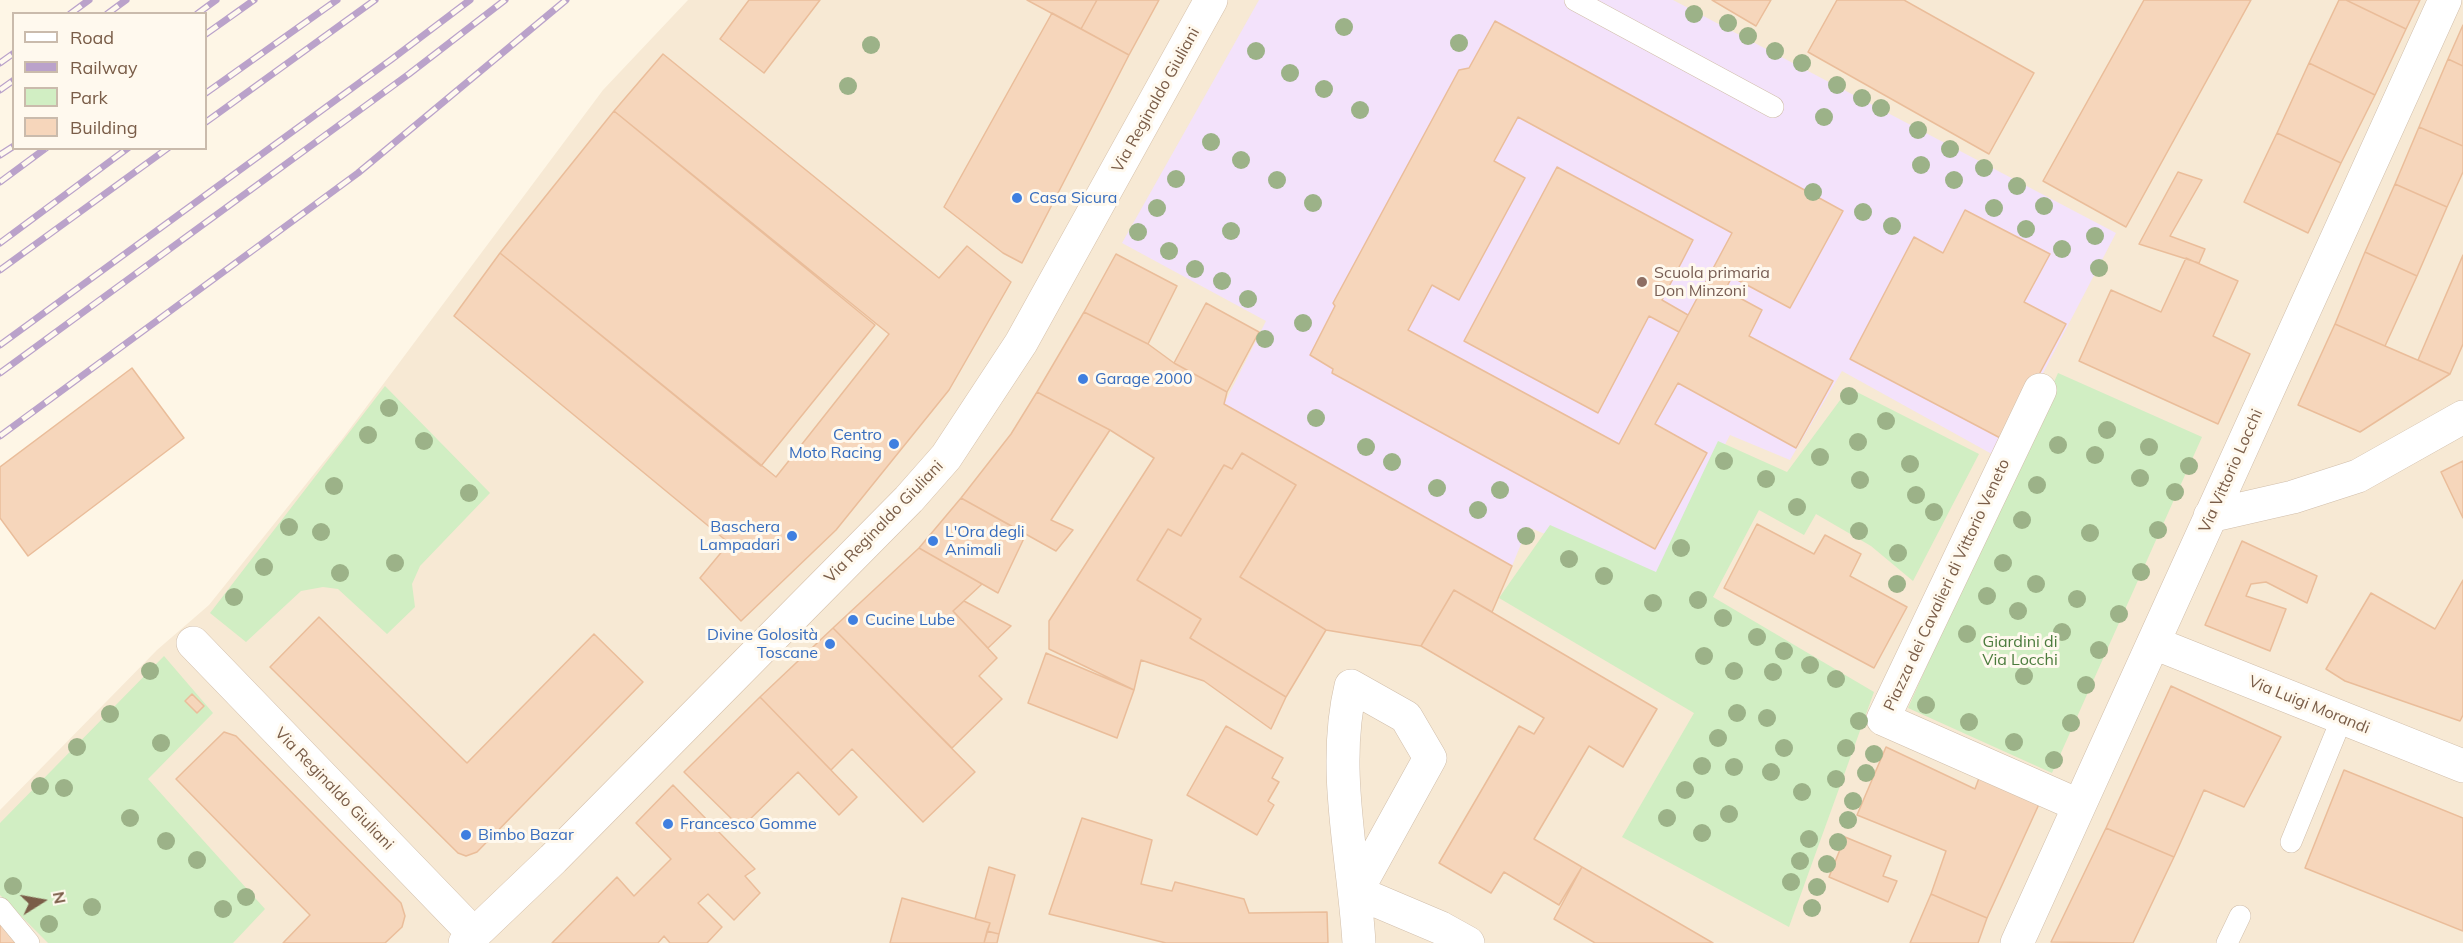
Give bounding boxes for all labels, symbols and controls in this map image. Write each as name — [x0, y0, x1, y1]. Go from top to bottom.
legend — [12, 12, 207, 150]
street label: Via Reginaldo Giuliani — [1108, 24, 1204, 176]
text: Road — [70, 26, 114, 49]
text: Railway — [70, 56, 138, 79]
text: Park — [70, 86, 108, 109]
text: Building — [70, 116, 138, 139]
place label: Casa Sicura — [1029, 188, 1117, 208]
marker: Casa Sicura — [1010, 191, 1024, 205]
place label: Scuola primaria Don Minzoni — [1654, 263, 1770, 301]
marker: Scuola primaria Don Minzoni — [1635, 275, 1649, 289]
place label: Garage 2000 — [1095, 369, 1193, 389]
marker: Garage 2000 — [1076, 372, 1090, 386]
street label: Via Vittorio Locchi — [2195, 406, 2267, 536]
place label: Centro Moto Racing — [789, 425, 882, 463]
marker: Centro Moto Racing — [887, 437, 901, 451]
street label: Piazza dei Cavalieri di Vittorio Veneto — [1880, 456, 2014, 714]
street label: Via Reginaldo Giuliani — [821, 457, 947, 587]
place label: Baschera Lampadari — [700, 517, 780, 555]
place label: L'Ora degli Animali — [945, 522, 1025, 560]
marker: Baschera Lampadari — [785, 529, 799, 543]
marker: L'Ora degli Animali — [926, 534, 940, 548]
place label: Cucine Lube — [865, 610, 955, 630]
marker: Cucine Lube — [846, 613, 860, 627]
place label: Divine Golosità Toscane — [707, 625, 818, 663]
park label: Giardini di Via Locchi — [1982, 632, 2058, 670]
marker: Divine Golosità Toscane — [823, 637, 837, 651]
street label: Via Luigi Morandi — [2246, 672, 2372, 738]
street label: Via Reginaldo Giuliani — [271, 724, 397, 854]
place label: Francesco Gomme — [680, 814, 817, 834]
marker: Francesco Gomme — [661, 817, 675, 831]
place label: Bimbo Bazar — [478, 825, 574, 845]
marker: Bimbo Bazar — [459, 828, 473, 842]
north arrow — [12, 871, 72, 931]
text: N — [49, 890, 71, 905]

